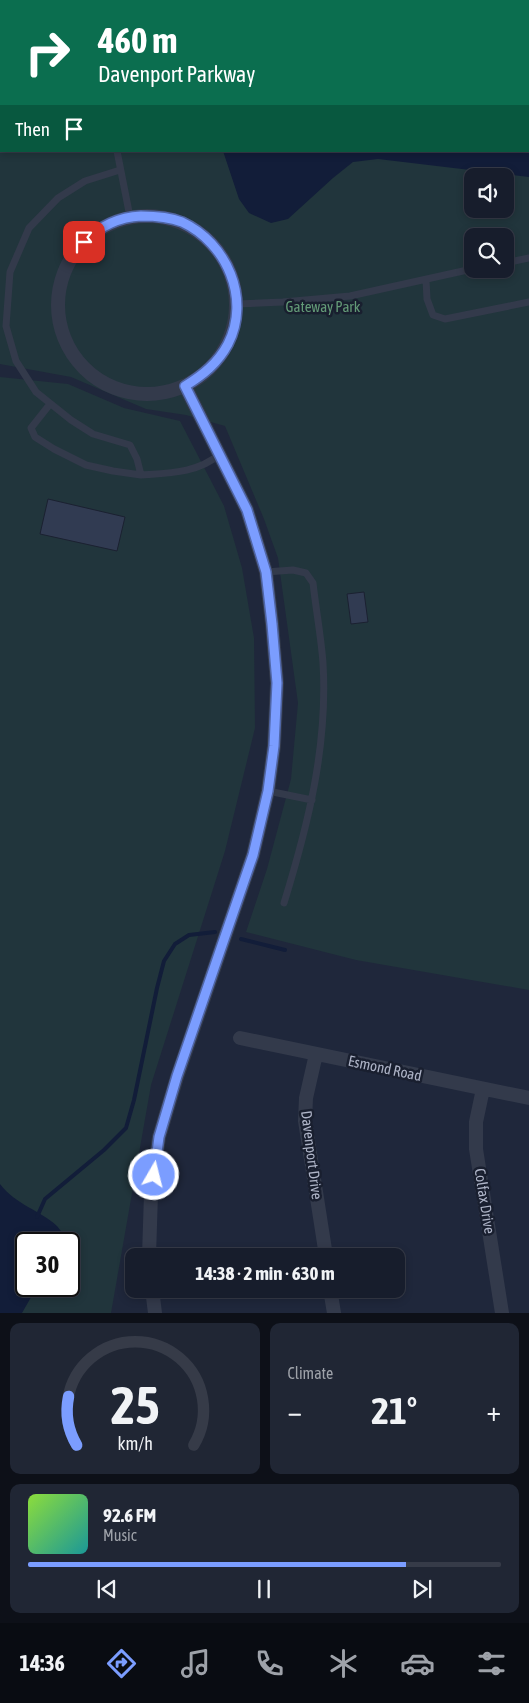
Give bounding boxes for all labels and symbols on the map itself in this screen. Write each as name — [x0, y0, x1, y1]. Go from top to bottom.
pin — [63, 221, 105, 263]
park label: Gateway Park — [286, 298, 361, 315]
street label: Esmond Road — [347, 1052, 423, 1084]
street label: Davenport Drive — [298, 1110, 326, 1201]
position arrow — [127, 1148, 179, 1200]
street label: Colfax Drive — [471, 1167, 499, 1235]
speed limit sign: 30 — [15, 1232, 80, 1297]

